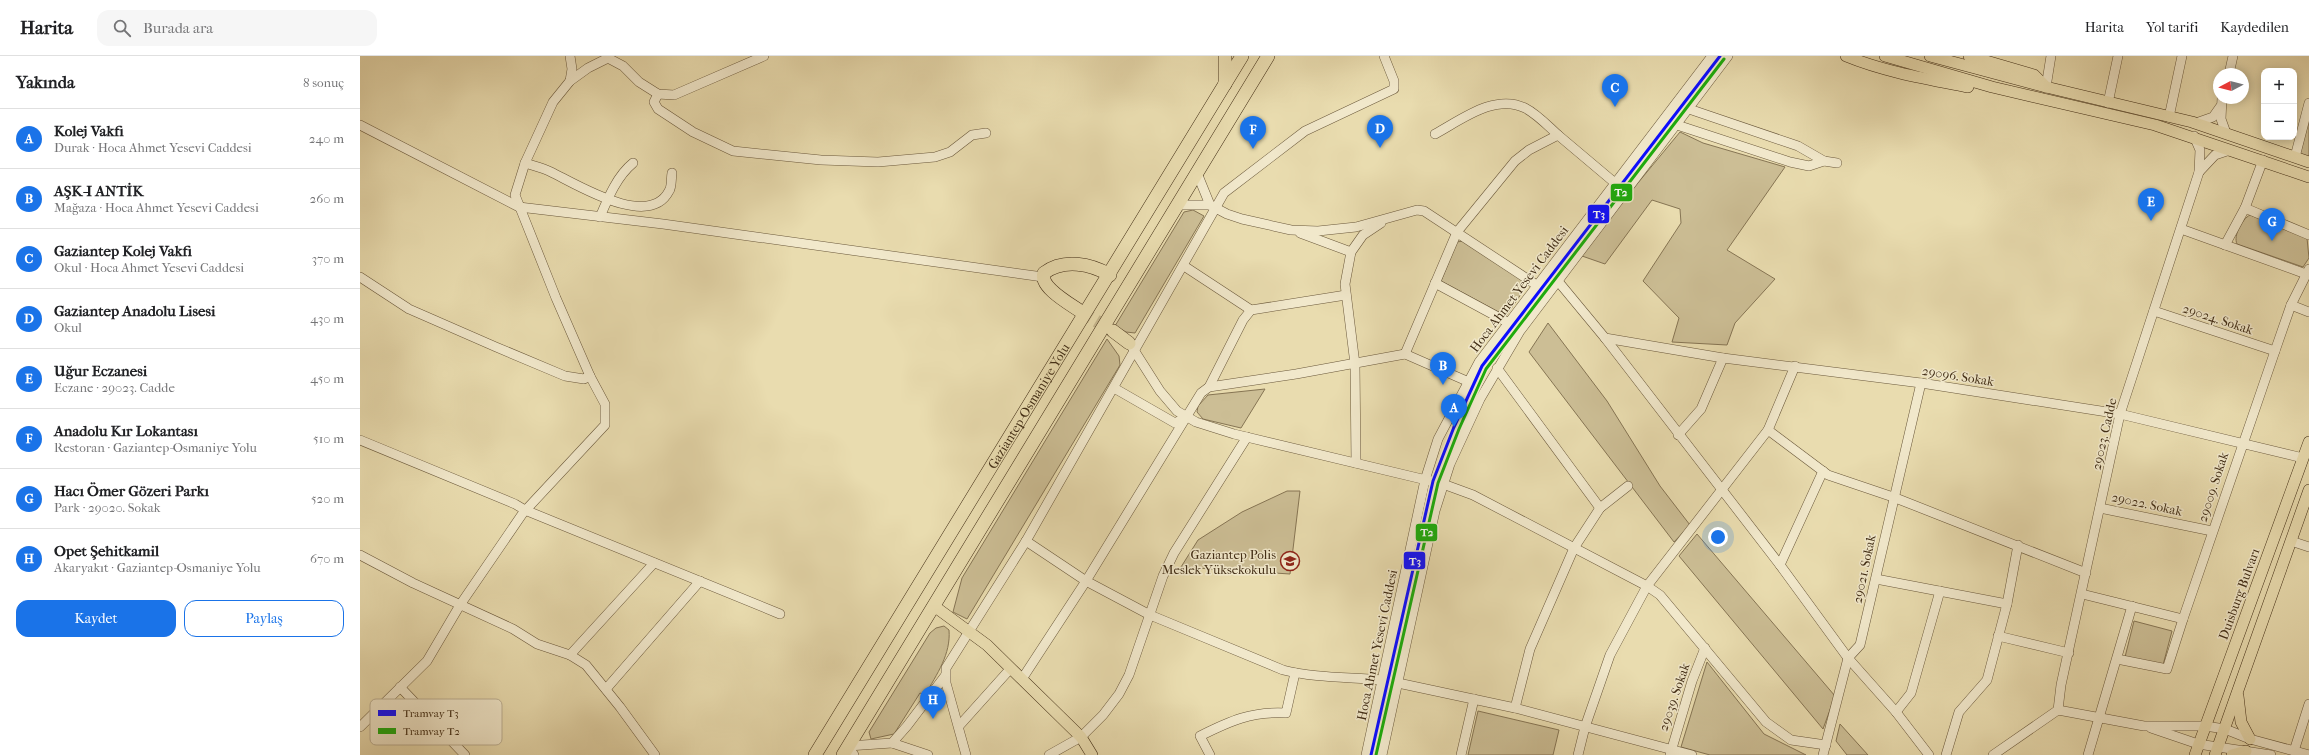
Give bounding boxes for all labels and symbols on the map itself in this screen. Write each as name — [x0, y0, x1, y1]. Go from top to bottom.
north arrow — [2213, 68, 2249, 104]
pin: C — [1602, 74, 1628, 107]
pin: D — [1367, 115, 1393, 148]
pin: F — [1240, 116, 1266, 149]
line badge: T2 — [1610, 183, 1633, 202]
text: T2 — [1613, 186, 1628, 199]
pin: E — [2138, 188, 2164, 221]
line badge: T3 — [1587, 204, 1610, 224]
text: T3 — [1592, 208, 1605, 221]
pin: G — [2259, 208, 2285, 241]
street label: Hoca Ahmet Yesevi Caddesi — [1467, 223, 1571, 355]
street label: 29024. Sokak — [2181, 301, 2255, 338]
street label: Gaziantep-Osmaniye Yolu — [984, 340, 1073, 471]
pin: B — [1430, 352, 1456, 385]
street label: 29096. Sokak — [1921, 363, 1995, 389]
pin: A — [1441, 394, 1467, 427]
street label: 29023. Cadde — [2088, 396, 2120, 471]
street label: 29009. Sokak — [2195, 450, 2231, 524]
street label: 29022. Sokak — [2110, 489, 2184, 519]
line badge: T2 — [1415, 523, 1438, 542]
text: T2 — [1419, 526, 1434, 539]
your location — [1708, 527, 1728, 547]
street label: 29021. Sokak — [1849, 533, 1879, 605]
street label: Duisburg Bulvarı — [2215, 546, 2263, 642]
place label: Gaziantep Polis Meslek Yüksekokulu — [1162, 547, 1277, 577]
school or university icon: Gaziantep Polis Meslek Yüksekokulu — [1279, 550, 1301, 572]
line badge: T3 — [1403, 551, 1426, 570]
text: T3 — [1408, 555, 1421, 568]
street label: Hoca Ahmet Yesevi Caddesi — [1354, 568, 1400, 722]
street label: 29039. Sokak — [1655, 661, 1693, 733]
pin: H — [920, 686, 946, 719]
legend — [370, 699, 502, 745]
text: Tramvay T3 — [403, 707, 459, 720]
text: Tramvay T2 — [403, 725, 460, 738]

